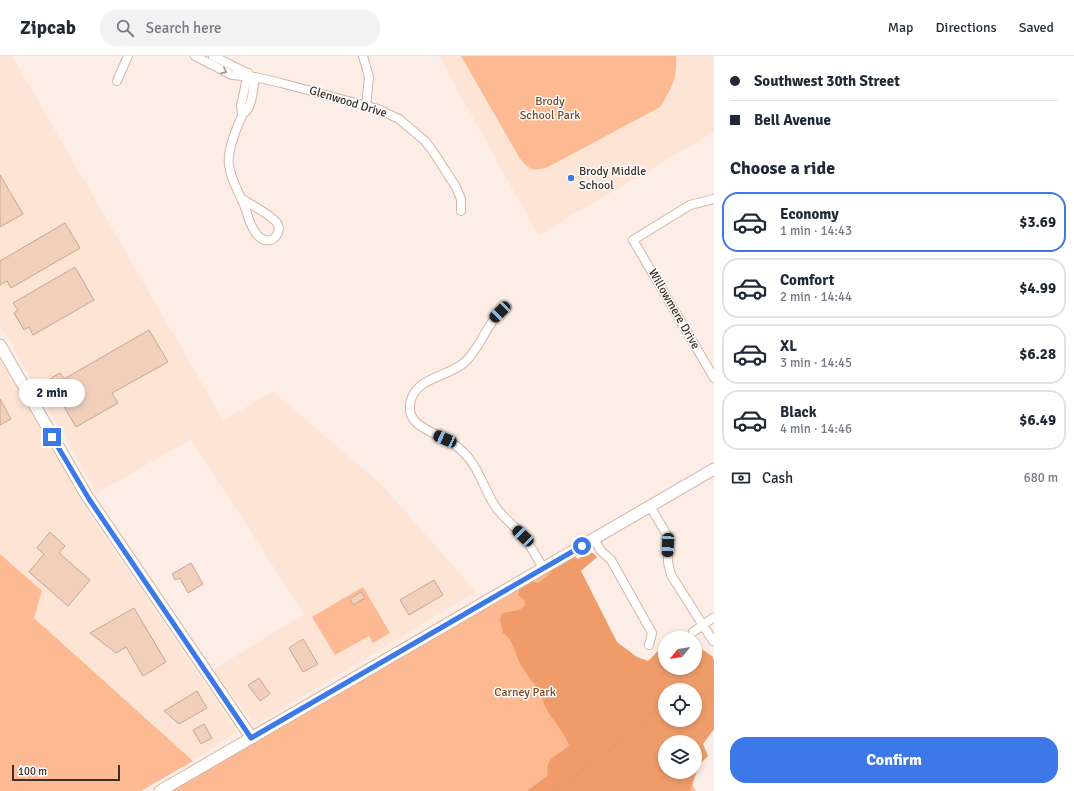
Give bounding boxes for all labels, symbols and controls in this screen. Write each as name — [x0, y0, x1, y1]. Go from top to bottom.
search box — [100, 10, 380, 46]
text: Zipcab — [20, 16, 76, 40]
icon: search — [114, 17, 136, 39]
text: Search here — [146, 19, 221, 37]
text: Map — [888, 19, 914, 36]
text: Directions — [936, 19, 997, 36]
text: Saved — [1019, 19, 1054, 36]
one-way arrow — [219, 66, 227, 74]
text: Southwest 30th Street — [754, 72, 900, 90]
street label: Glenwood Drive — [307, 83, 389, 121]
park label: Brody School Park — [520, 94, 580, 123]
text: Bell Avenue — [754, 111, 831, 129]
text: Choose a ride — [730, 157, 835, 179]
place label: Brody Middle School — [579, 164, 646, 193]
marker: Brody Middle School — [566, 173, 576, 183]
icon: car — [732, 204, 768, 240]
text: Economy — [780, 205, 839, 223]
text: $3.69 — [1019, 213, 1056, 231]
text: 1 min · 14:43 — [780, 223, 852, 239]
street label: Willowmere Drive — [645, 266, 703, 352]
icon: car — [732, 270, 768, 306]
text: Comfort — [780, 271, 834, 289]
text: $4.99 — [1019, 279, 1056, 297]
text: 2 min · 14:44 — [780, 289, 852, 305]
car — [487, 299, 513, 325]
icon: car — [732, 336, 768, 372]
text: XL — [780, 337, 797, 355]
text: $6.28 — [1019, 345, 1056, 363]
text: 3 min · 14:45 — [780, 355, 852, 371]
callout: 2 min — [19, 379, 85, 407]
text: 2 min — [36, 385, 68, 401]
icon: car — [732, 402, 768, 438]
text: Black — [780, 403, 817, 421]
text: $6.49 — [1019, 411, 1056, 429]
text: 4 min · 14:46 — [780, 421, 852, 437]
route end — [43, 428, 61, 446]
car — [432, 429, 458, 449]
icon: cash — [730, 467, 752, 489]
text: Cash — [762, 469, 793, 487]
text: 680 m — [1024, 470, 1058, 486]
car — [510, 523, 536, 549]
car — [661, 533, 675, 557]
route start — [573, 537, 591, 555]
north arrow — [658, 631, 702, 675]
map controls — [658, 631, 702, 779]
button: locate — [658, 683, 702, 727]
park label: Carney Park — [494, 685, 556, 700]
button: layers — [658, 735, 702, 779]
button: Confirm — [730, 737, 1058, 783]
scale bar — [12, 763, 120, 782]
text: 100 m — [18, 765, 47, 778]

